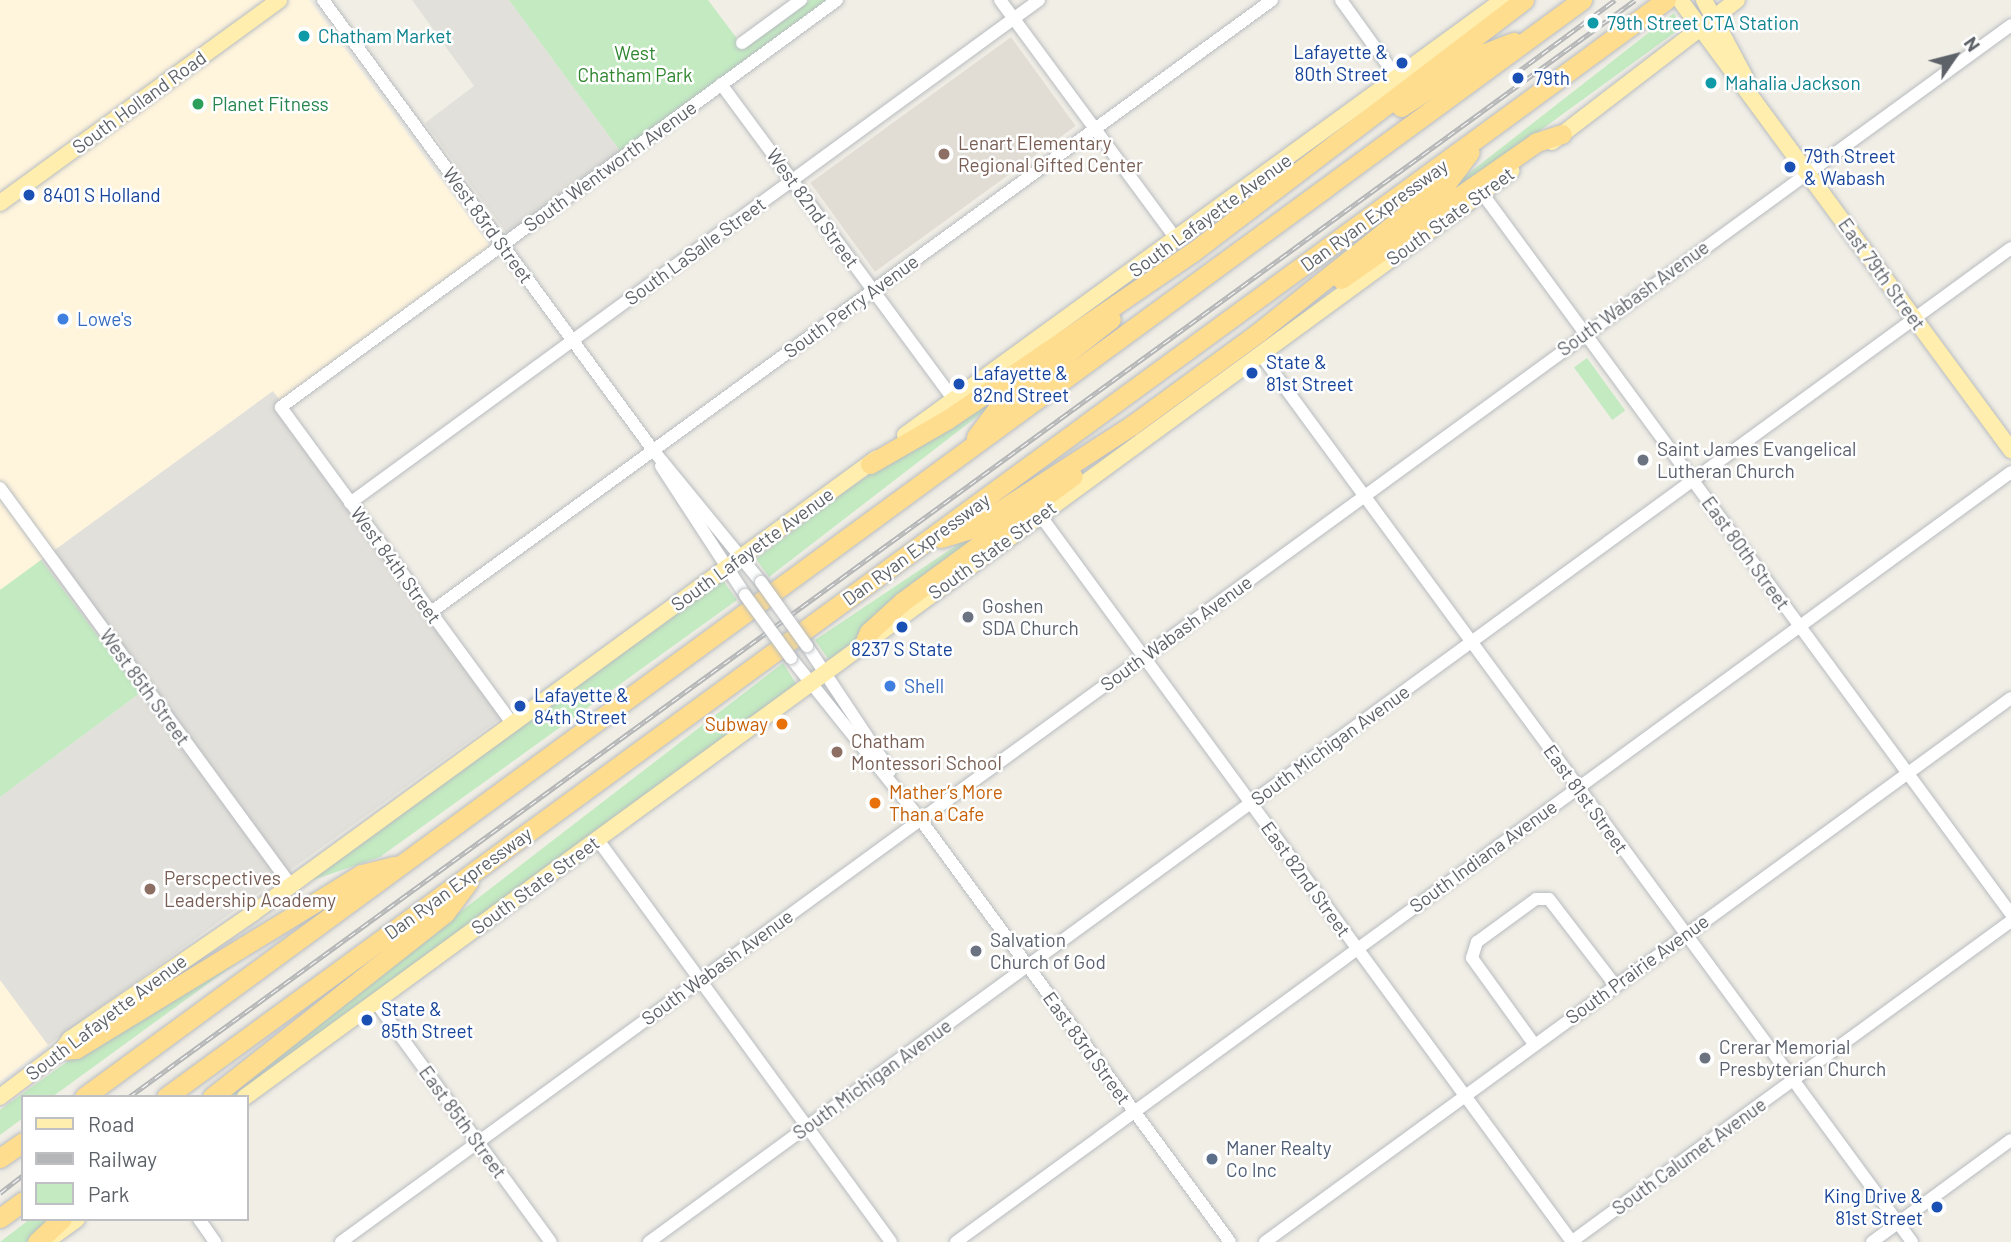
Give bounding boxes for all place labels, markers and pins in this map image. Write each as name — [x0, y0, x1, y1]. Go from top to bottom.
place label: 79th Street CTA Station — [1607, 12, 1799, 34]
marker: 79th Street CTA Station — [1585, 15, 1601, 31]
place label: Chatham Market — [318, 25, 452, 47]
marker: Chatham Market — [296, 28, 312, 44]
place label: Lafayette & 80th Street — [1293, 41, 1388, 85]
marker: Lafayette & 80th Street — [1394, 55, 1410, 71]
place label: 79th — [1534, 67, 1570, 89]
marker: 79th — [1508, 68, 1528, 88]
place label: Mahalia Jackson — [1725, 72, 1861, 94]
marker: Mahalia Jackson — [1703, 75, 1719, 91]
place label: Planet Fitness — [212, 93, 329, 115]
marker: Planet Fitness — [190, 96, 206, 112]
place label: Lenart Elementary Regional Gifted Center — [958, 132, 1143, 176]
place label: 79th Street & Wabash — [1804, 145, 1896, 189]
marker: Lenart Elementary Regional Gifted Center — [936, 146, 952, 162]
marker: 79th Street & Wabash — [1782, 159, 1798, 175]
place label: 8401 S Holland — [43, 184, 161, 206]
marker: 8401 S Holland — [21, 187, 37, 203]
place label: Lowe's — [77, 308, 132, 330]
marker: Lowe's — [55, 311, 71, 327]
place label: State & 81st Street — [1266, 351, 1354, 395]
place label: Lafayette & 82nd Street — [973, 362, 1069, 406]
marker: State & 81st Street — [1244, 365, 1260, 381]
marker: Lafayette & 82nd Street — [951, 376, 967, 392]
place label: Saint James Evangelical Lutheran Church — [1657, 438, 1856, 482]
marker: Saint James Evangelical Lutheran Church — [1635, 452, 1651, 468]
place label: Goshen SDA Church — [982, 595, 1079, 639]
marker: Goshen SDA Church — [960, 609, 976, 625]
marker: 8237 S State — [894, 619, 910, 635]
place label: 8237 S State — [851, 638, 953, 660]
place label: Shell — [904, 675, 944, 697]
marker: Shell — [882, 678, 898, 694]
place label: Lafayette & 84th Street — [534, 684, 629, 728]
marker: Lafayette & 84th Street — [512, 698, 528, 714]
place label: Subway — [705, 713, 768, 735]
marker: Subway — [774, 716, 790, 732]
place label: Chatham Montessori School — [851, 730, 1002, 774]
marker: Chatham Montessori School — [829, 744, 845, 760]
place label: Mather’s More Than a Cafe — [889, 781, 1003, 825]
marker: Mather’s More Than a Cafe — [867, 795, 883, 811]
place label: Perscpectives Leadership Academy — [164, 867, 336, 911]
marker: Perscpectives Leadership Academy — [142, 881, 158, 897]
place label: Salvation Church of God — [990, 929, 1106, 973]
marker: Salvation Church of God — [968, 943, 984, 959]
place label: State & 85th Street — [381, 998, 473, 1042]
marker: State & 85th Street — [359, 1012, 375, 1028]
place label: Crerar Memorial Presbyterian Church — [1719, 1036, 1886, 1080]
marker: Crerar Memorial Presbyterian Church — [1697, 1050, 1713, 1066]
place label: Maner Realty Co Inc — [1226, 1137, 1332, 1181]
marker: Maner Realty Co Inc — [1204, 1151, 1220, 1167]
place label: King Drive & 81st Street — [1824, 1185, 1923, 1229]
marker: King Drive & 81st Street — [1929, 1199, 1945, 1215]

